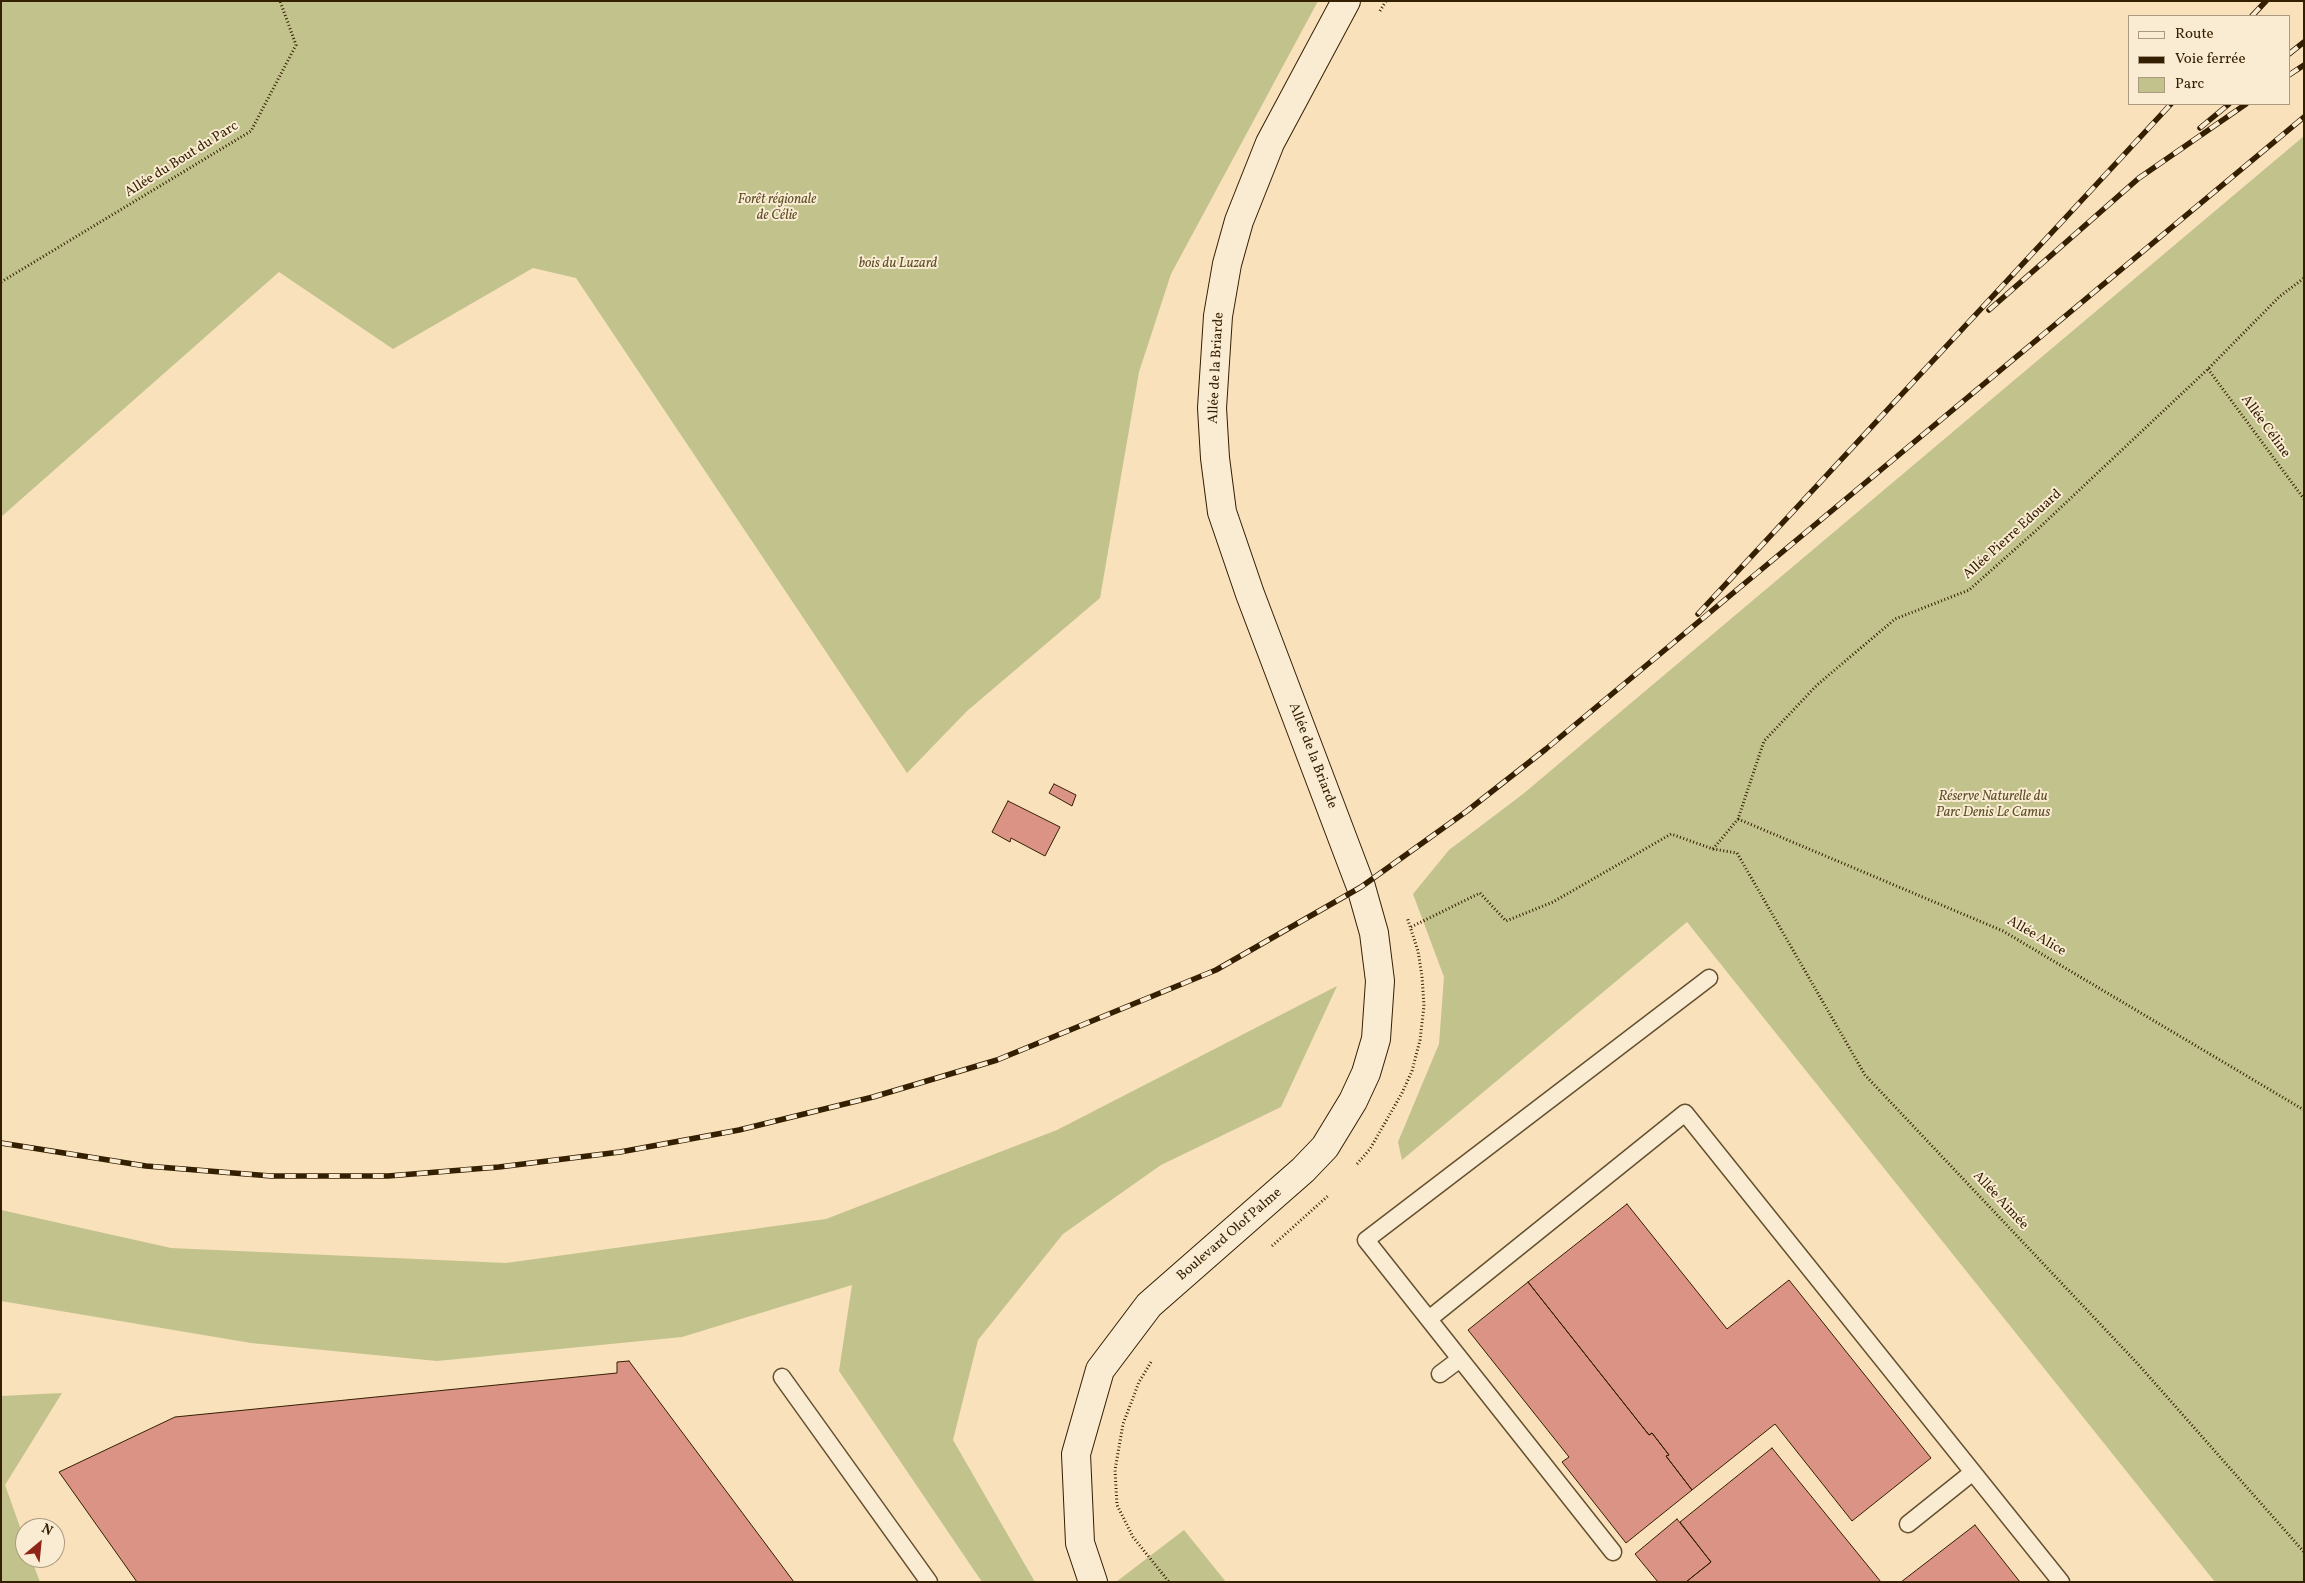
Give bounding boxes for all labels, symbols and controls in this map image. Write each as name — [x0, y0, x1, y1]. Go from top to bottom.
legend — [2128, 15, 2290, 105]
text: Route — [2175, 24, 2214, 45]
text: Voie ferrée — [2175, 49, 2246, 70]
text: Parc — [2175, 74, 2204, 95]
street label: Allée du Bout du Parc — [122, 118, 242, 202]
park label: Forêt régionale de Célie — [738, 192, 816, 224]
park label: bois du Luzard — [859, 256, 937, 272]
street label: Allée de la Briarde — [1206, 312, 1228, 424]
street label: Allée Céline — [2237, 392, 2293, 462]
street label: Allée Pierre Edouard — [1960, 486, 2066, 584]
street label: Allée de la Briarde — [1284, 701, 1340, 811]
park label: Réserve Naturelle du Parc Denis Le Camus — [1936, 789, 2050, 822]
street label: Allée Alice — [2003, 913, 2069, 961]
street label: Allée Aimée — [1969, 1168, 2031, 1234]
street label: Boulevard Olof Palme — [1174, 1185, 1286, 1285]
north arrow — [15, 1518, 65, 1568]
text: N — [38, 1519, 56, 1541]

